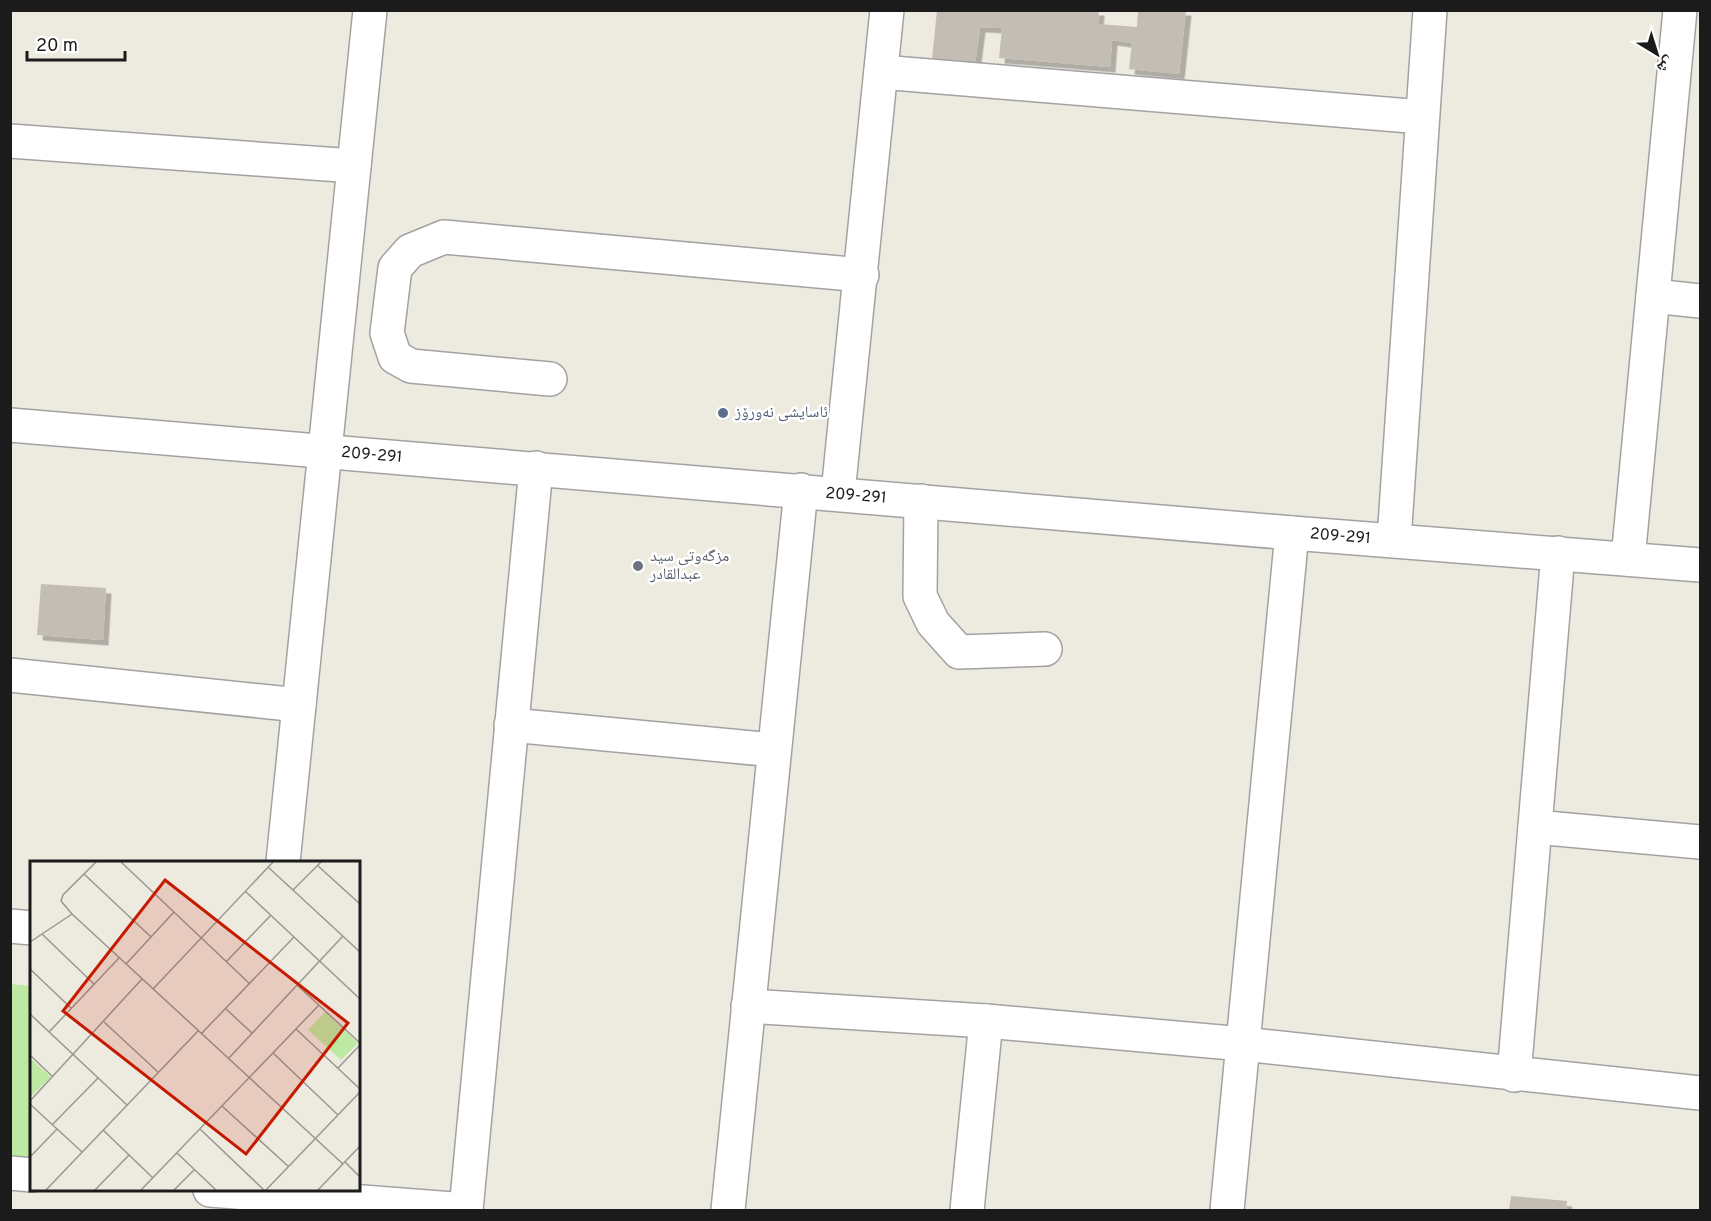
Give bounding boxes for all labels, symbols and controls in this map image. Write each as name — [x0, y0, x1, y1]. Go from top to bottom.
scale bar — [27, 24, 124, 62]
north arrow — [1627, 24, 1687, 84]
text: 20 m — [36, 35, 78, 58]
text: ش — [1652, 51, 1678, 77]
place label: ئاسایشی نەورۆز — [734, 403, 828, 423]
marker: ئاسایشی نەورۆز — [716, 406, 730, 420]
street label: 209-291 — [340, 443, 403, 468]
street label: 209-291 — [825, 484, 887, 509]
street label: 209-291 — [1309, 524, 1372, 549]
place label: مزگەوتی سید عبدالقادر — [649, 547, 729, 585]
marker: مزگەوتی سید عبدالقادر — [631, 559, 645, 573]
inset map — [30, 861, 360, 1191]

